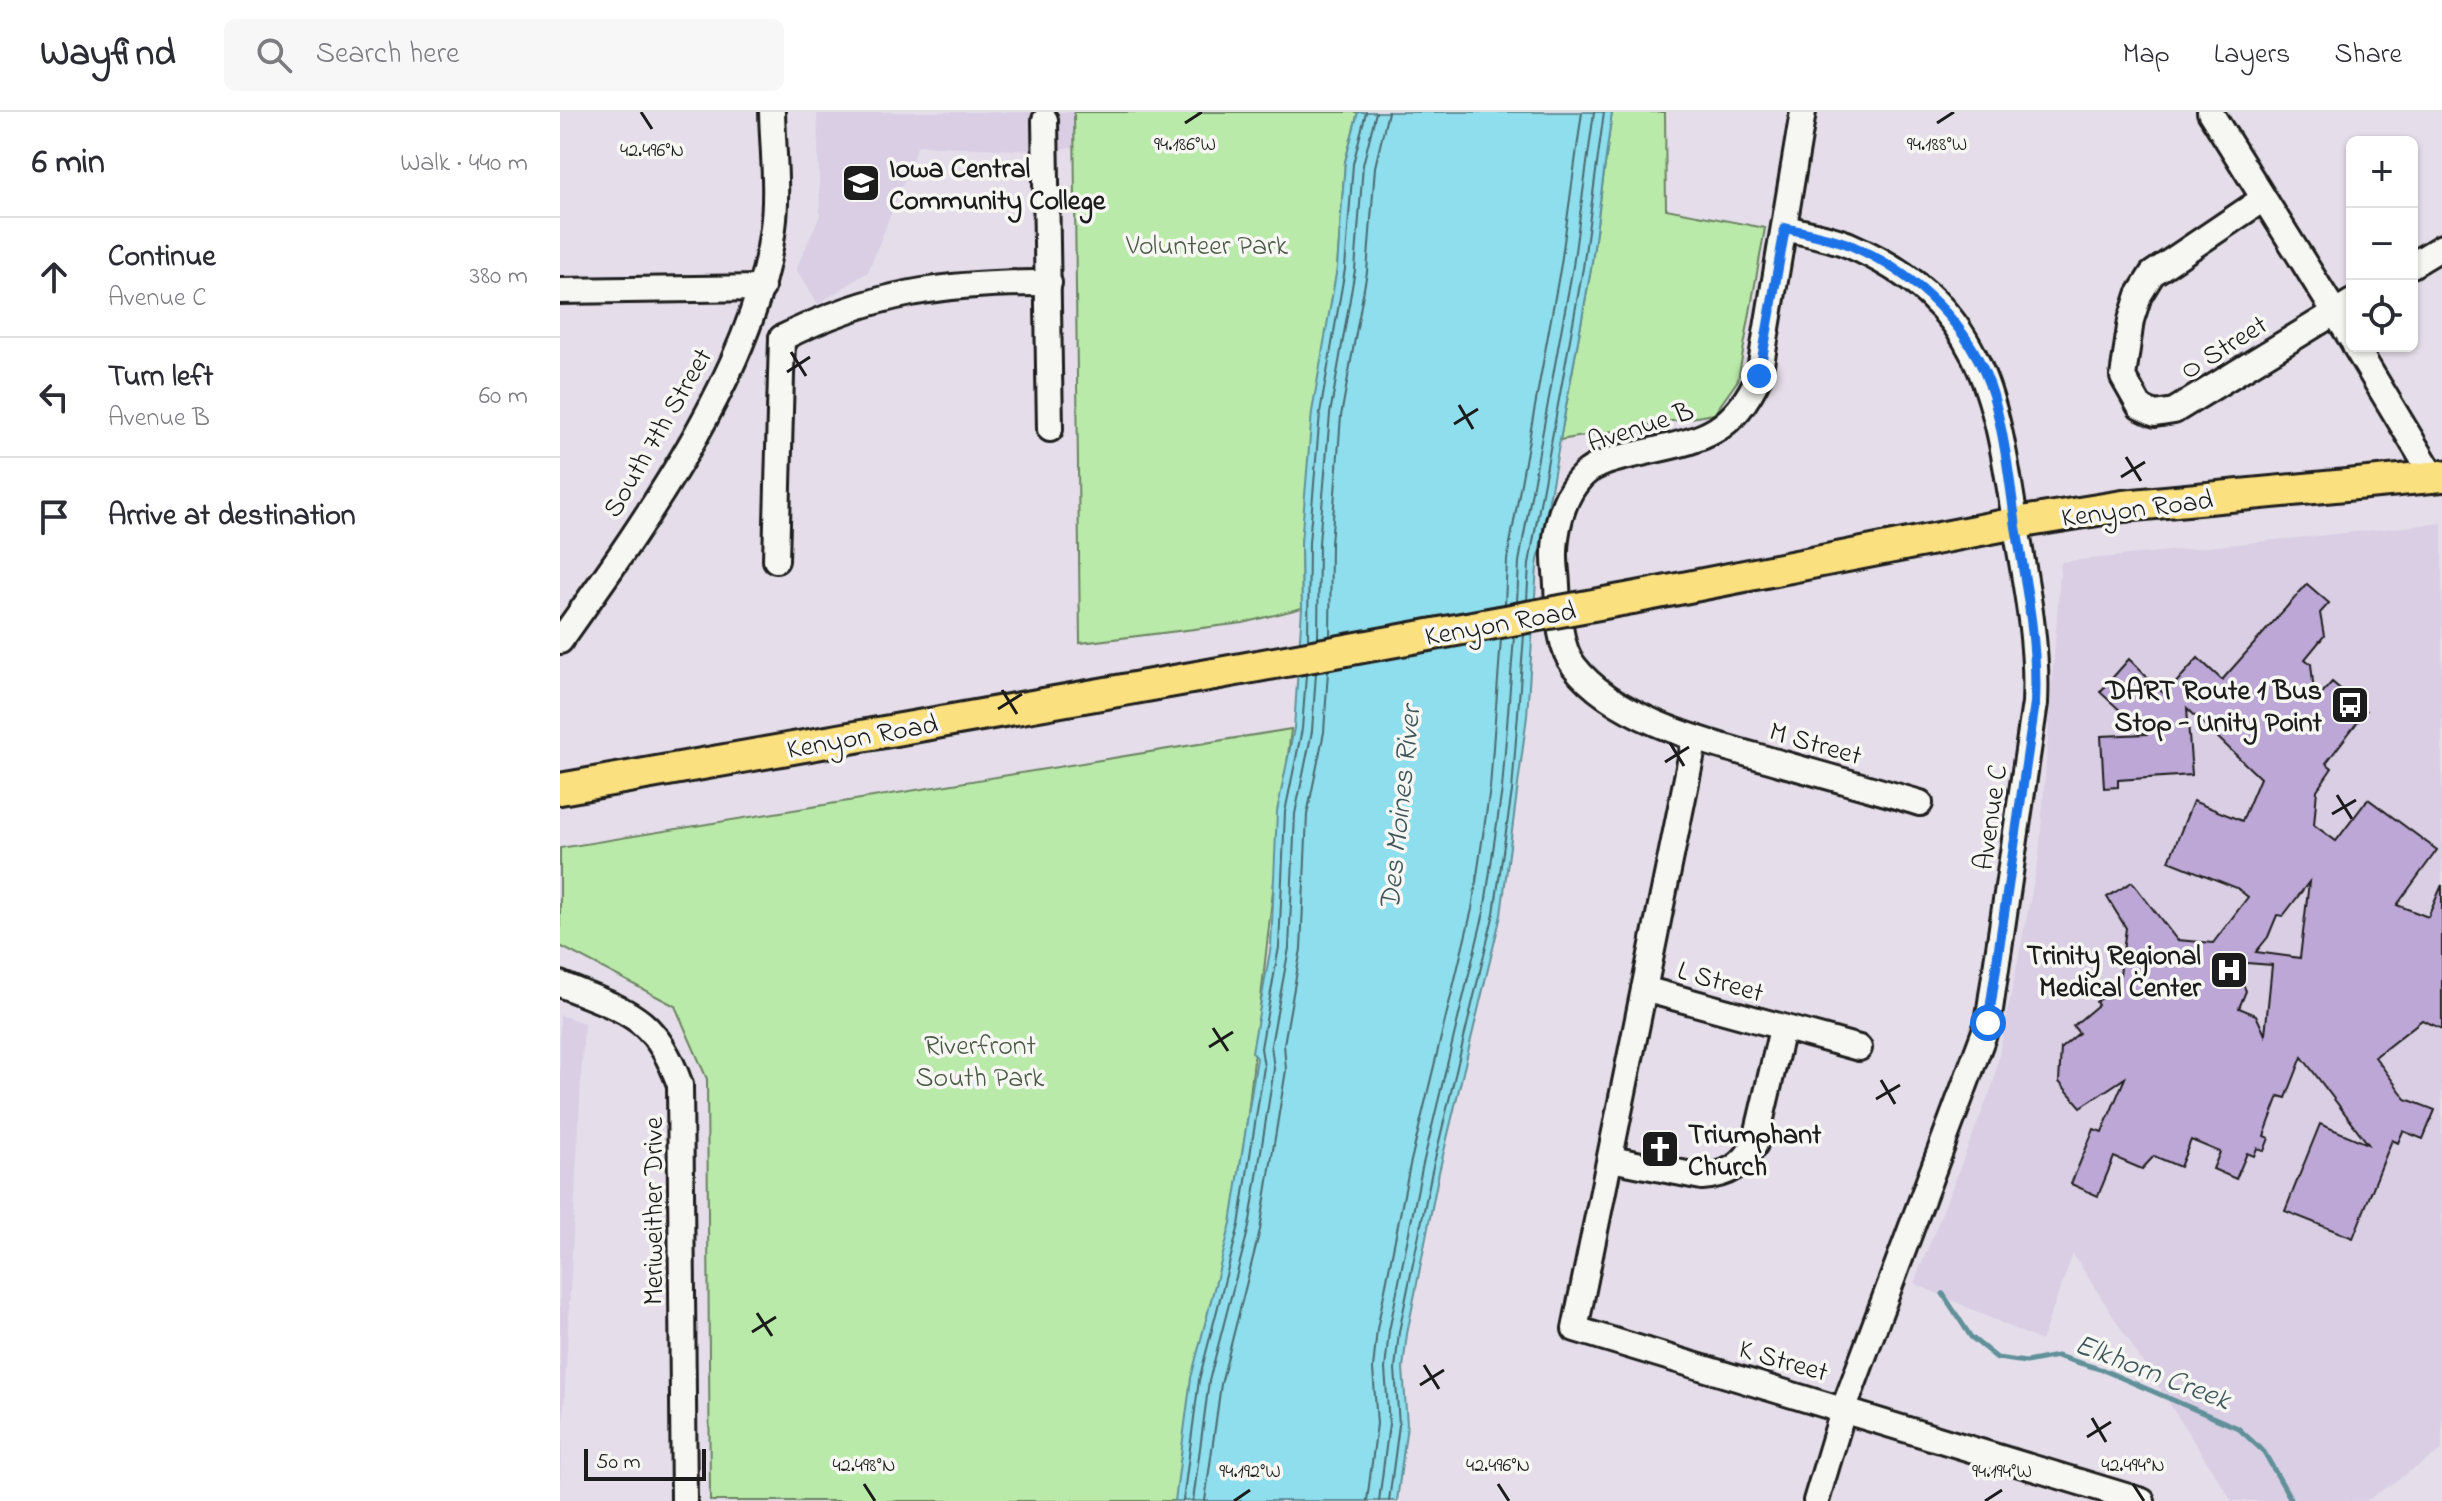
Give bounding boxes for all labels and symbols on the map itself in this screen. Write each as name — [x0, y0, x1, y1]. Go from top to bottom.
text: 94.186°W — [1154, 131, 1216, 160]
text: 94.188°W — [1907, 131, 1967, 160]
text: 42.496°N — [620, 137, 684, 166]
place label: Iowa Central Community College — [889, 150, 1107, 224]
school or university icon: Iowa Central Community College — [840, 162, 882, 204]
park label: Volunteer Park — [1125, 227, 1289, 268]
street label: O Street — [2173, 306, 2276, 392]
street label: South 7th Street — [594, 341, 724, 526]
route end — [1741, 358, 1777, 394]
street label: Avenue B — [1583, 392, 1700, 465]
street label: Kenyon Road — [2059, 481, 2216, 540]
street label: Kenyon Road — [1422, 592, 1580, 659]
place label: DART Route 1 Bus Stop - Unity Point — [2104, 672, 2323, 745]
bus stop icon: DART Route 1 Bus Stop - Unity Point — [2329, 684, 2371, 726]
water label: Des Moines River — [1369, 700, 1435, 913]
street label: Kenyon Road — [784, 705, 942, 772]
street label: M Street — [1764, 713, 1866, 778]
street label: Avenue C — [1965, 762, 2020, 873]
place label: Trinity Regional Medical Center — [2027, 937, 2202, 1010]
hospital icon: Trinity Regional Medical Center — [2208, 949, 2250, 991]
street label: L Street — [1672, 952, 1768, 1015]
route start — [1970, 1005, 2006, 1041]
park label: Riverfront South Park — [916, 1027, 1045, 1100]
street label: Meriweither Drive — [635, 1116, 676, 1305]
place label: Triumphant Church — [1688, 1116, 1822, 1189]
church icon: Triumphant Church — [1639, 1128, 1681, 1170]
water label: Elkhorn Creek — [2068, 1324, 2238, 1424]
street label: K Street — [1734, 1330, 1832, 1395]
scale bar — [584, 1445, 706, 1481]
text: 42.498°N — [833, 1452, 895, 1481]
text: 42.496°N — [1466, 1452, 1530, 1481]
text: 42.494°N — [2101, 1452, 2165, 1481]
text: 94.192°W — [1219, 1458, 1281, 1487]
text: 94.194°W — [1972, 1458, 2032, 1487]

